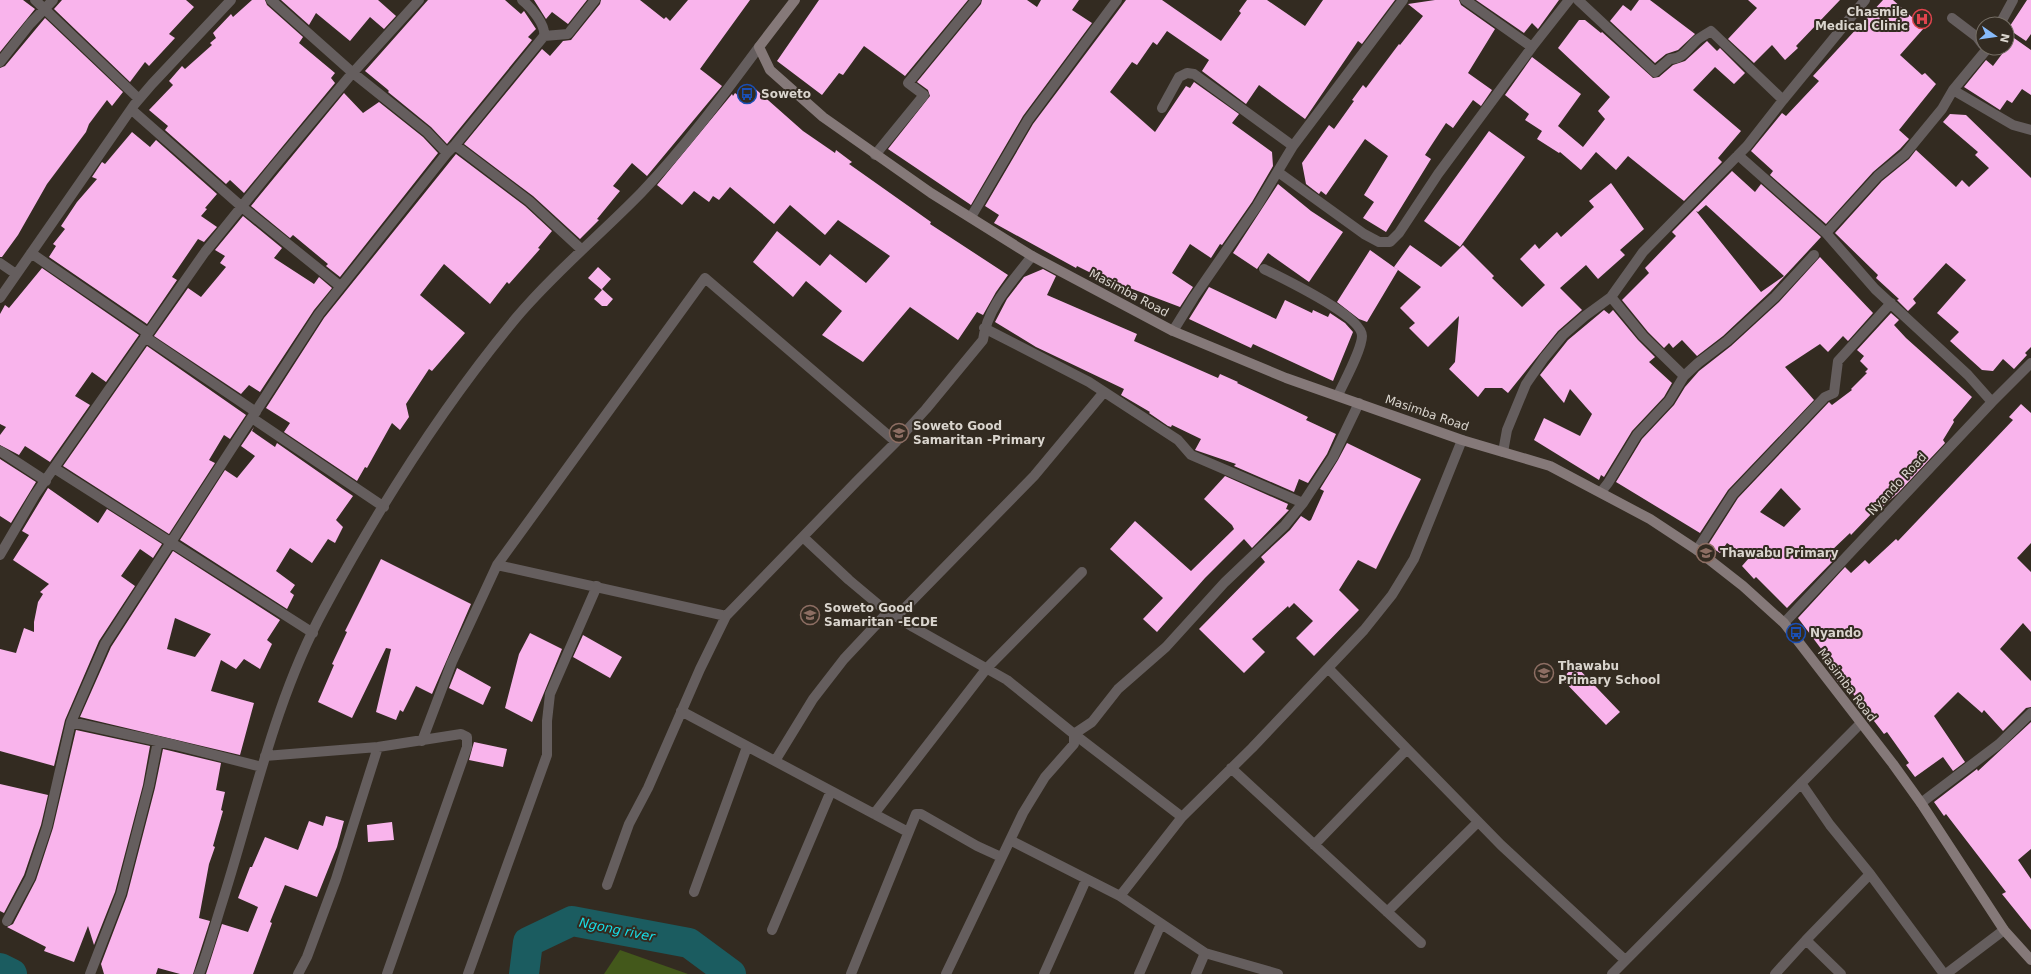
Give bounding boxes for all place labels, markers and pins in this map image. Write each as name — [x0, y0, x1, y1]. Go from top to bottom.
place label: Chasmile Medical Clinic — [1815, 5, 1908, 33]
hospital icon: Chasmile Medical Clinic — [1911, 8, 1933, 30]
bus stop icon: Soweto — [736, 83, 758, 105]
place label: Soweto — [761, 87, 811, 101]
place label: Soweto Good Samaritan -Primary — [913, 419, 1045, 447]
school or university icon: Soweto Good Samaritan -Primary — [888, 422, 910, 444]
school or university icon: Thawabu Primary — [1695, 542, 1717, 564]
place label: Thawabu Primary — [1720, 546, 1839, 560]
place label: Soweto Good Samaritan -ECDE — [824, 601, 938, 629]
school or university icon: Soweto Good Samaritan -ECDE — [799, 604, 821, 626]
bus stop icon: Nyando — [1785, 622, 1807, 644]
place label: Nyando — [1810, 626, 1861, 640]
place label: Thawabu Primary School — [1558, 659, 1660, 687]
school or university icon: Thawabu Primary School — [1533, 662, 1555, 684]

